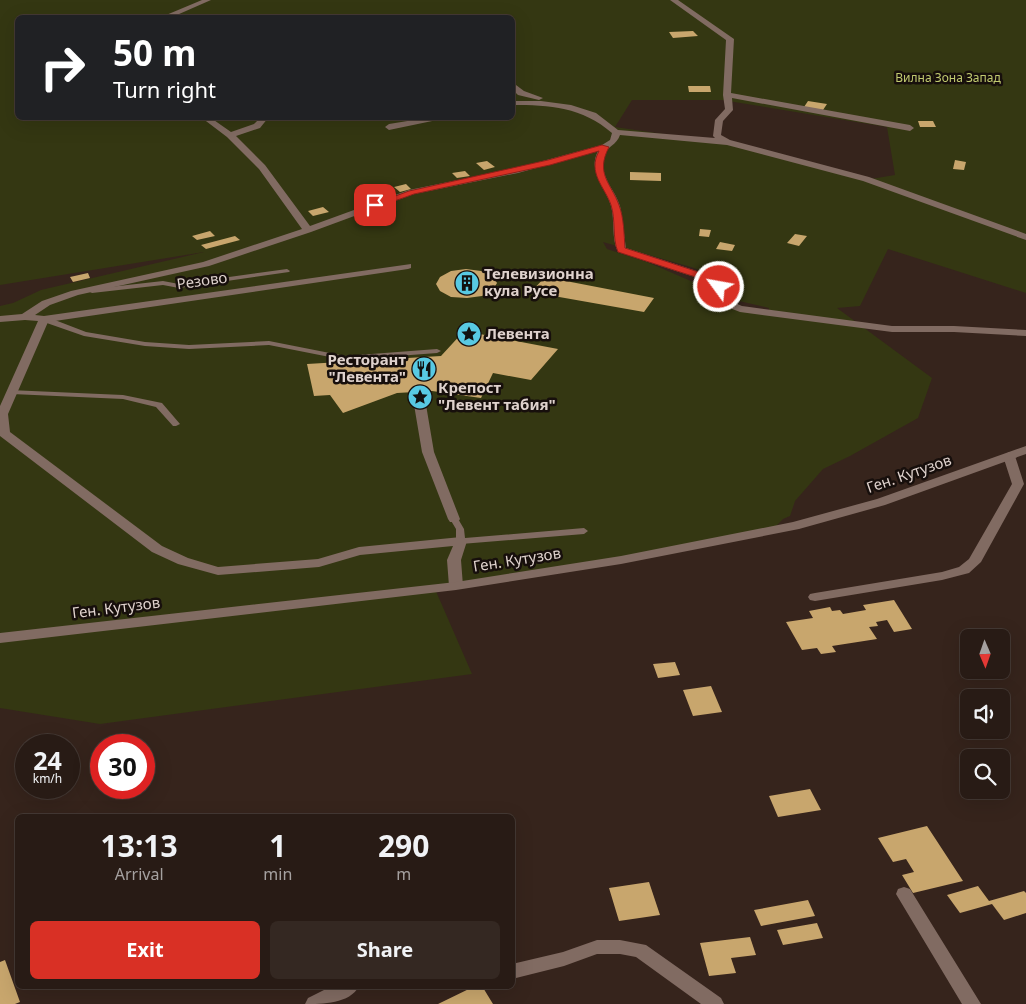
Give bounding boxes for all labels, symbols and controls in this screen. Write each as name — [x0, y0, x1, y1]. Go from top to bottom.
text: 50 m — [113, 29, 196, 76]
icon: right — [30, 35, 95, 100]
park label: Вилна Зона Запад — [895, 69, 1001, 86]
text: Turn right — [113, 74, 216, 104]
pin — [354, 184, 396, 226]
icon: arrive — [361, 191, 389, 219]
position arrow — [692, 260, 744, 312]
place label: Телевизионна кула Русе — [484, 263, 594, 300]
street label: Резово — [175, 267, 228, 293]
building icon: Телевизионна кула Русе — [454, 270, 480, 296]
place icon: Левента — [456, 321, 482, 347]
place label: Левента — [486, 323, 550, 343]
place label: Ресторант "Левента" — [328, 349, 406, 386]
restaurant icon: Ресторант "Левента" — [411, 356, 437, 382]
place label: Крепост "Левент табия" — [438, 377, 556, 414]
place icon: Крепост "Левент табия" — [407, 384, 433, 410]
street label: Ген. Кутузов — [864, 449, 954, 497]
street label: Ген. Кутузов — [472, 542, 562, 576]
street label: Ген. Кутузов — [71, 592, 161, 622]
north arrow — [960, 629, 1010, 679]
map controls — [960, 629, 1010, 799]
button: sound — [960, 689, 1010, 739]
speed limit sign: 30 — [90, 734, 155, 799]
text: 24 — [33, 743, 62, 777]
button: search — [960, 749, 1010, 799]
text: km/h — [33, 770, 62, 787]
text: 13:13 — [101, 825, 178, 866]
text: 1 — [269, 825, 286, 866]
text: 290 — [378, 825, 429, 866]
text: Arrival — [115, 863, 164, 885]
text: min — [263, 863, 292, 885]
text: m — [396, 863, 411, 885]
button: Exit — [30, 921, 260, 979]
button: Share — [270, 921, 500, 979]

